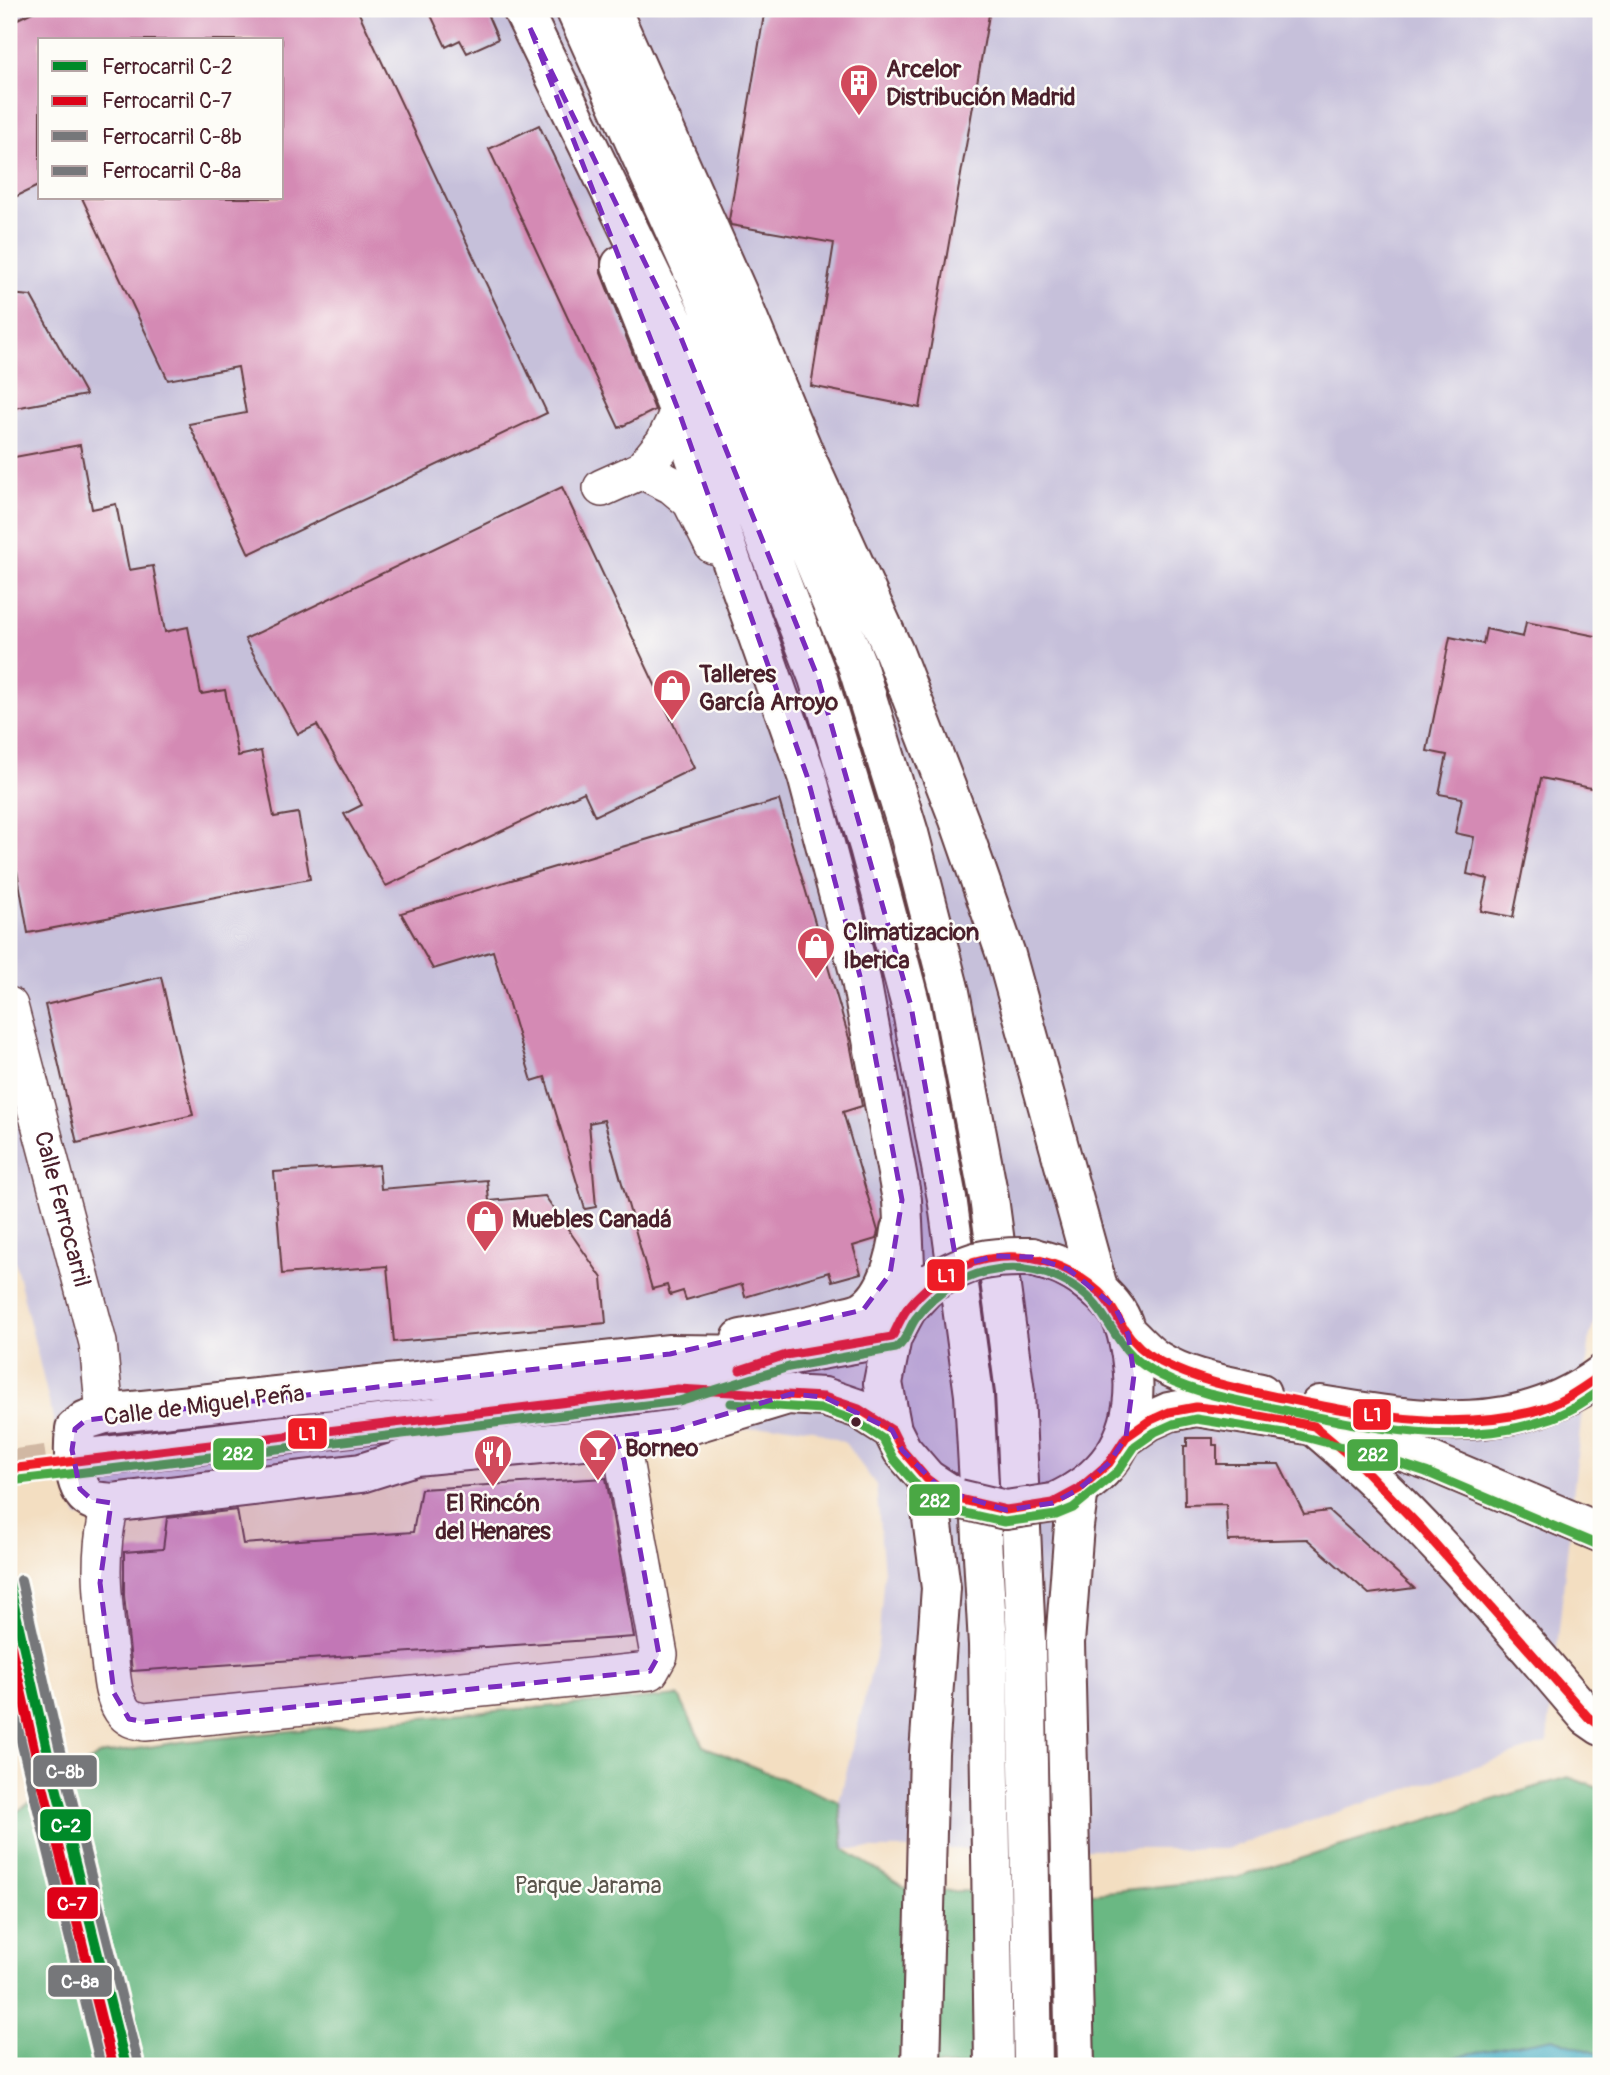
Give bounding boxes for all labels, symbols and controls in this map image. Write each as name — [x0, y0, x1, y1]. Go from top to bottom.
legend — [38, 38, 284, 200]
text: Ferrocarril C-2 — [102, 54, 233, 81]
place label: Arcelor Distribución Madrid — [886, 55, 1076, 112]
building icon: Arcelor Distribución Madrid — [838, 62, 880, 117]
text: Ferrocarril C-7 — [102, 88, 232, 115]
text: Ferrocarril C-8b — [102, 124, 242, 151]
text: Ferrocarril C-8a — [102, 158, 241, 185]
place label: Talleres García Arroyo — [698, 660, 838, 717]
shop icon: Talleres García Arroyo — [651, 667, 693, 722]
place label: Climatizacion Iberica — [843, 918, 979, 975]
shop icon: Climatizacion Iberica — [795, 925, 837, 980]
street label: Calle Ferrocarril — [28, 1128, 97, 1290]
shop icon: Muebles Canadá — [464, 1198, 506, 1253]
place label: Muebles Canadá — [512, 1205, 671, 1234]
line badge: L1 — [926, 1258, 966, 1292]
text: L1 — [937, 1264, 955, 1288]
street label: Calle de Miguel Peña — [102, 1379, 306, 1432]
line badge: L1 — [1352, 1398, 1392, 1431]
text: L1 — [1363, 1403, 1381, 1427]
unlabelled marker — [849, 1415, 863, 1429]
line badge: L1 — [287, 1417, 328, 1450]
text: L1 — [298, 1422, 316, 1446]
bar icon: Borneo — [577, 1427, 619, 1482]
restaurant icon: El Rincón del Henares — [472, 1433, 514, 1488]
place label: Borneo — [625, 1434, 698, 1463]
line badge: 282 — [212, 1437, 265, 1471]
line badge: 282 — [1346, 1438, 1399, 1472]
text: 282 — [223, 1442, 254, 1466]
text: 282 — [1358, 1443, 1389, 1467]
line badge: 282 — [908, 1483, 961, 1517]
place label: El Rincón del Henares — [435, 1489, 551, 1546]
text: 282 — [920, 1489, 951, 1513]
line badge: C-8b — [32, 1754, 98, 1788]
text: C-8b — [46, 1760, 84, 1784]
line badge: C-2 — [39, 1808, 92, 1842]
text: C-2 — [51, 1814, 82, 1838]
park label: Parque Jarama — [514, 1871, 662, 1900]
line badge: C-7 — [46, 1886, 99, 1920]
text: C-7 — [57, 1892, 88, 1916]
line badge: C-8a — [47, 1964, 113, 1998]
text: C-8a — [61, 1970, 99, 1994]

